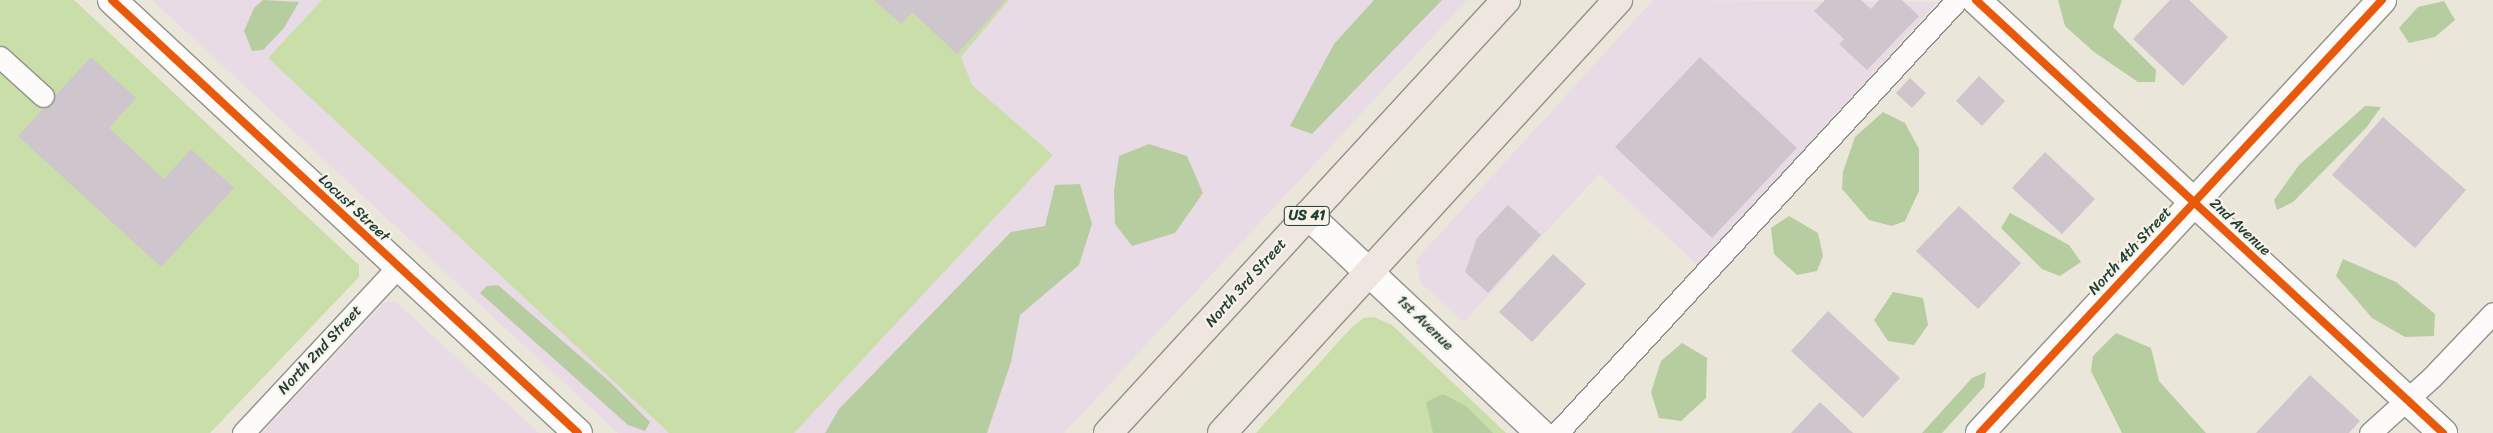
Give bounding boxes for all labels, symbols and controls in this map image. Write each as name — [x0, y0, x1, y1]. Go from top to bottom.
street label: Locust Street — [315, 171, 393, 245]
street label: 2nd Avenue — [2206, 194, 2274, 260]
street label: North 4th Street — [2085, 203, 2175, 299]
road number: US 41 — [1283, 205, 1331, 228]
street label: North 3rd Street — [1202, 235, 1290, 331]
street label: 1st Avenue — [1393, 292, 1457, 354]
street label: North 2nd Street — [274, 302, 366, 398]

